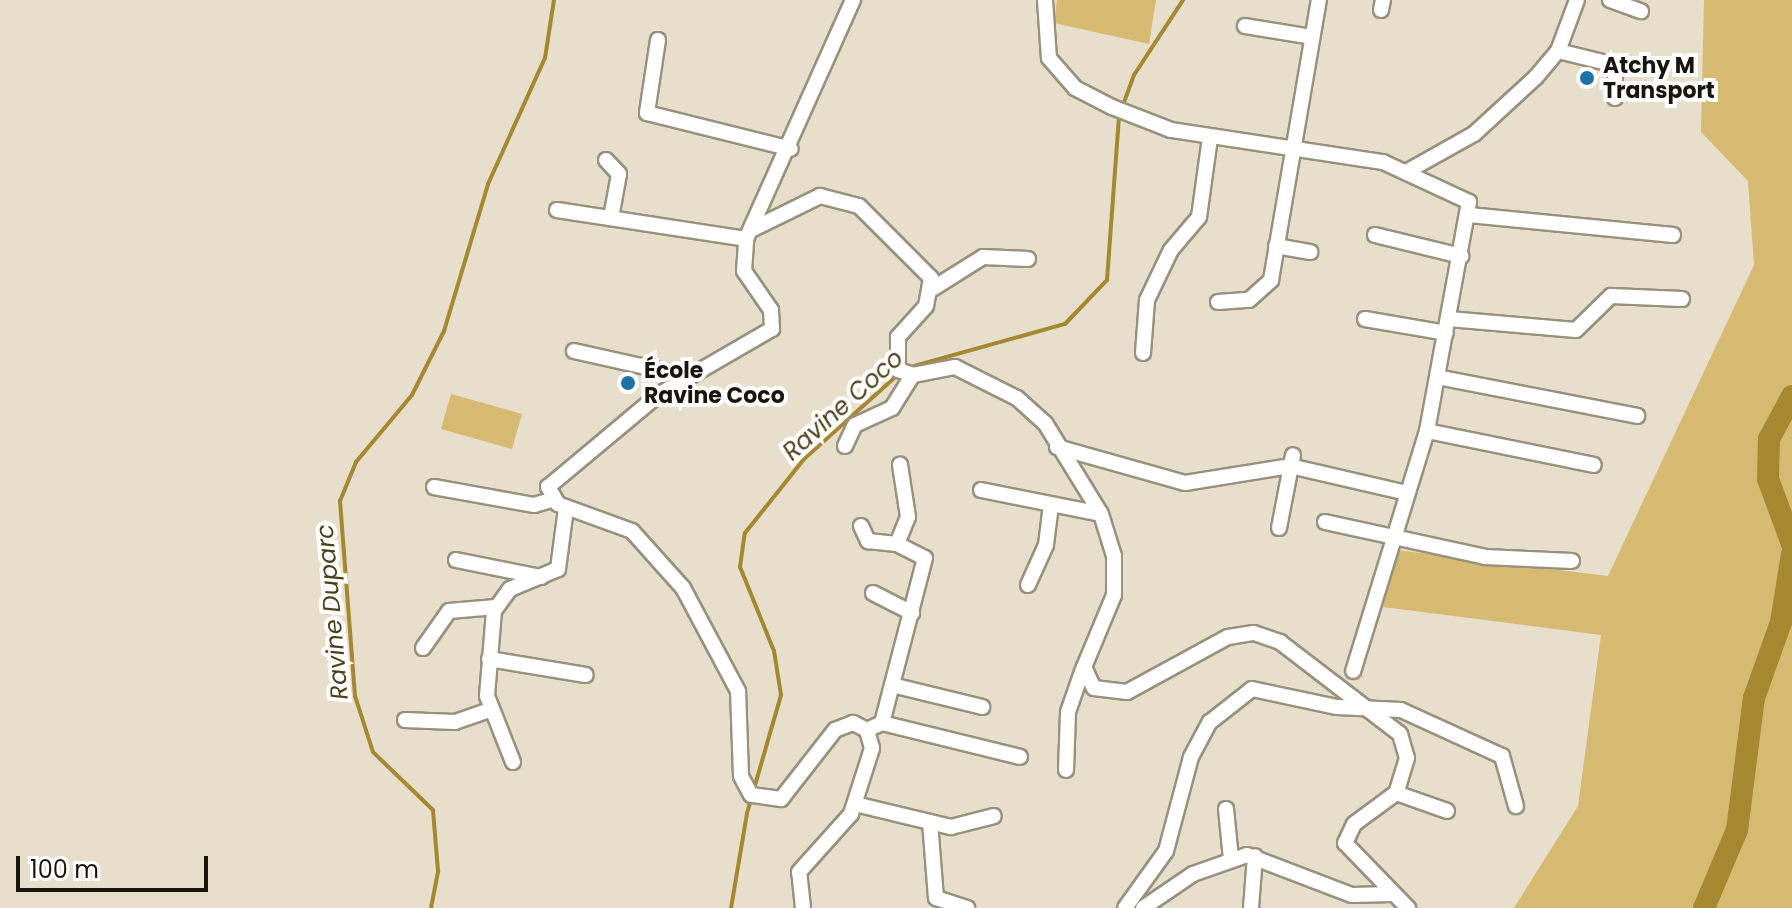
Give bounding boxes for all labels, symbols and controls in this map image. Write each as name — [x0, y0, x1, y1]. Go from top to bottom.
place label: Atchy M Transport — [1603, 52, 1715, 104]
marker: Atchy M Transport — [1578, 69, 1596, 87]
water label: Ravine Coco — [777, 344, 909, 466]
place label: École Ravine Coco — [644, 357, 785, 408]
marker: École Ravine Coco — [619, 374, 637, 392]
water label: Ravine Duparc — [310, 523, 354, 701]
scale bar — [20, 840, 212, 890]
text: 100 m — [30, 853, 99, 886]

